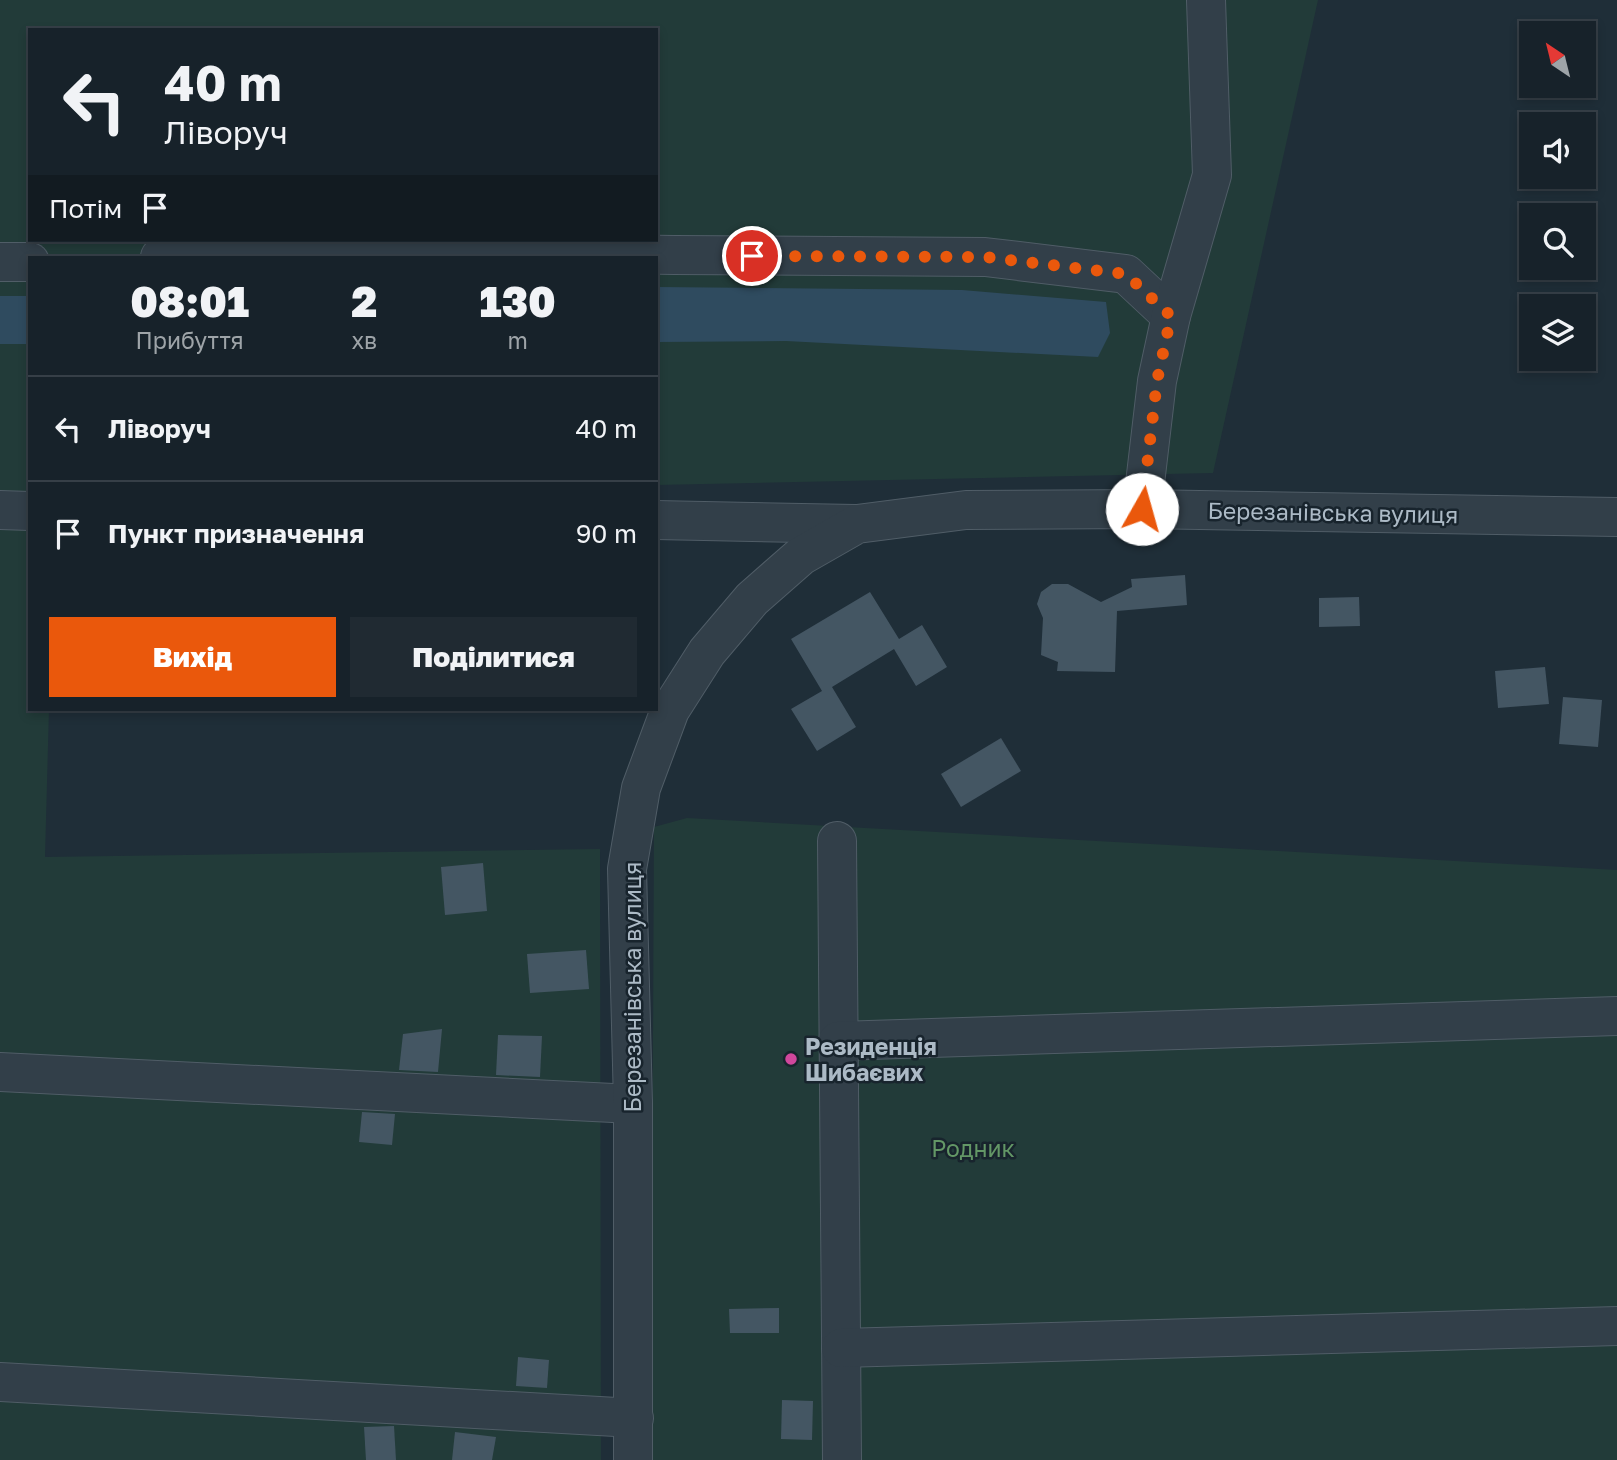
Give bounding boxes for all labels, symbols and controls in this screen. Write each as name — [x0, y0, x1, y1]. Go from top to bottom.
north arrow — [1519, 21, 1596, 98]
map controls — [1519, 21, 1596, 371]
text: 40 m — [164, 53, 282, 112]
icon: left — [49, 56, 140, 147]
button: sound — [1519, 112, 1596, 189]
text: Ліворуч — [164, 113, 288, 151]
icon: arrive — [136, 189, 174, 227]
text: Потім — [49, 193, 122, 224]
button: search — [1519, 203, 1596, 280]
pin — [722, 226, 782, 286]
icon: arrive — [733, 237, 771, 275]
text: 08:01 — [130, 276, 249, 326]
text: 2 — [351, 276, 377, 326]
text: 130 — [479, 276, 556, 326]
button: layers — [1519, 294, 1596, 371]
text: Прибуття — [136, 326, 244, 354]
text: хв — [351, 326, 377, 354]
text: m — [507, 326, 528, 354]
icon: left — [49, 410, 87, 448]
text: Ліворуч — [108, 413, 211, 444]
text: 40 m — [576, 413, 637, 444]
position arrow — [1105, 472, 1179, 546]
street label: Березанівська вулиця — [1207, 496, 1459, 528]
icon: arrive — [49, 515, 87, 553]
text: Пункт призначення — [108, 518, 364, 549]
text: 90 m — [576, 518, 637, 549]
button: Вихід — [49, 617, 336, 697]
button: Поділитися — [350, 617, 637, 697]
street label: Березанівська вулиця — [618, 862, 646, 1112]
place label: Резиденція Шибаєвих — [805, 1032, 937, 1086]
marker: Резиденція Шибаєвих — [783, 1051, 799, 1067]
park label: Родник — [931, 1134, 1015, 1162]

